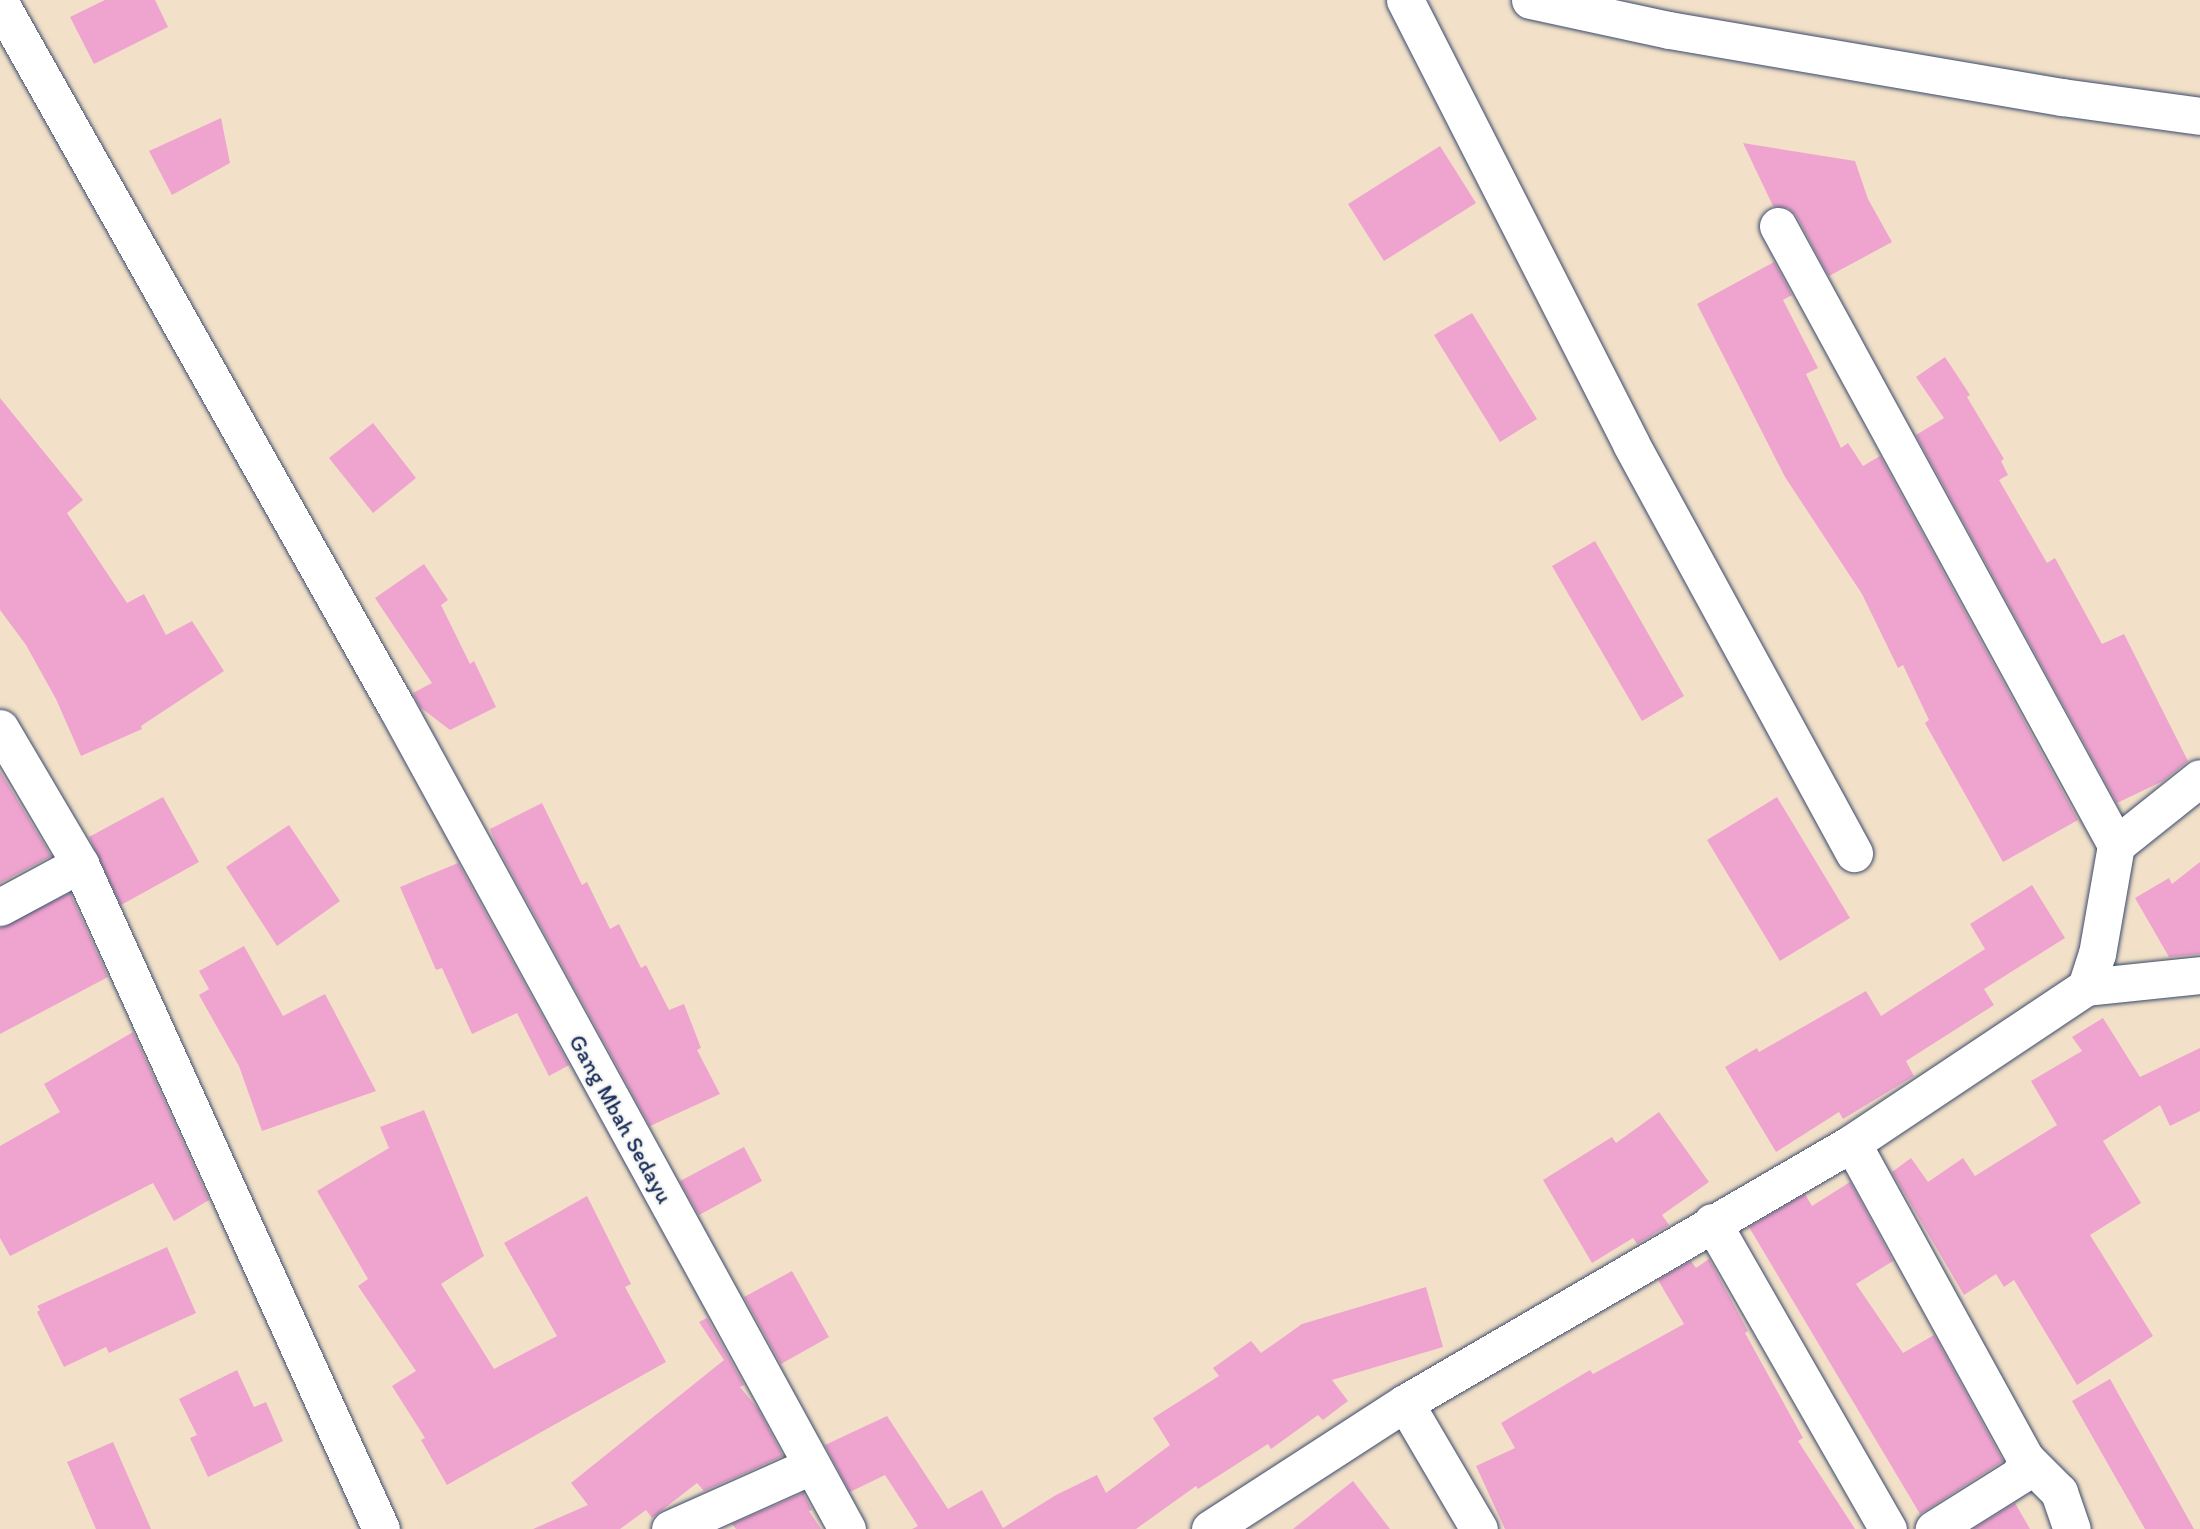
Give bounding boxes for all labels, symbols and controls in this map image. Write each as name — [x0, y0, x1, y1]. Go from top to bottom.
street label: Gang Mbah Sedayu — [563, 1030, 679, 1208]

